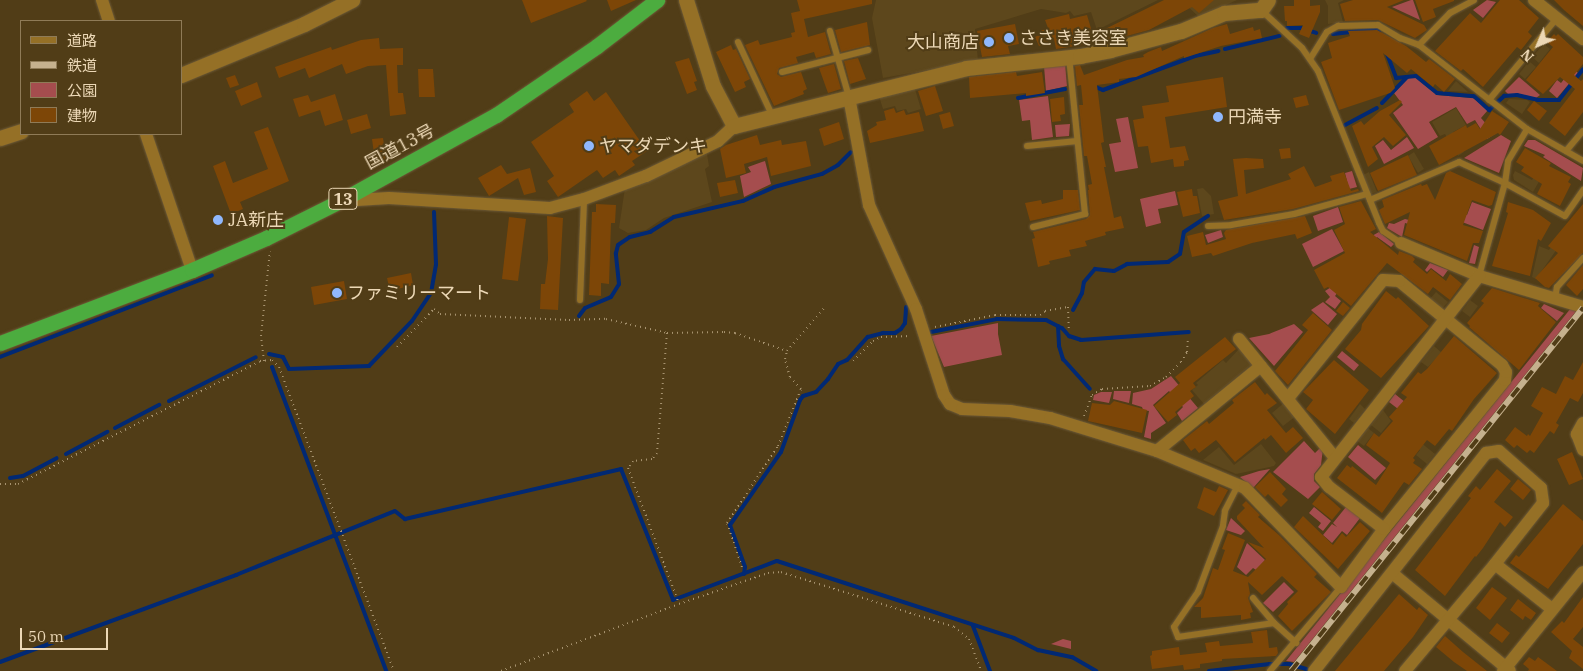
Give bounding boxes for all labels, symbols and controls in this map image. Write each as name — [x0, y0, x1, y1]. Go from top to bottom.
legend — [20, 20, 182, 135]
north arrow — [1513, 20, 1563, 70]
place label: ささき美容室 — [1019, 27, 1127, 49]
text: 道路 — [67, 31, 97, 50]
place label: 大山商店 — [907, 31, 979, 53]
marker: ささき美容室 — [1003, 32, 1015, 44]
marker: 大山商店 — [983, 36, 995, 48]
text: N — [1517, 45, 1538, 66]
text: 鉄道 — [67, 56, 97, 75]
text: 公園 — [67, 81, 97, 100]
text: 建物 — [67, 106, 97, 125]
place label: 円満寺 — [1228, 106, 1282, 128]
marker: 円満寺 — [1212, 111, 1224, 123]
street label: 国道13号 — [362, 120, 438, 174]
place label: ヤマダデンキ — [599, 135, 707, 157]
marker: ヤマダデンキ — [583, 140, 595, 152]
road number: 13 — [328, 185, 358, 212]
place label: JA新庄 — [228, 209, 284, 231]
marker: JA新庄 — [212, 214, 224, 226]
place label: ファミリーマート — [347, 282, 491, 304]
marker: ファミリーマート — [331, 287, 343, 299]
scale bar — [22, 618, 110, 650]
text: 50 m — [28, 627, 64, 646]

